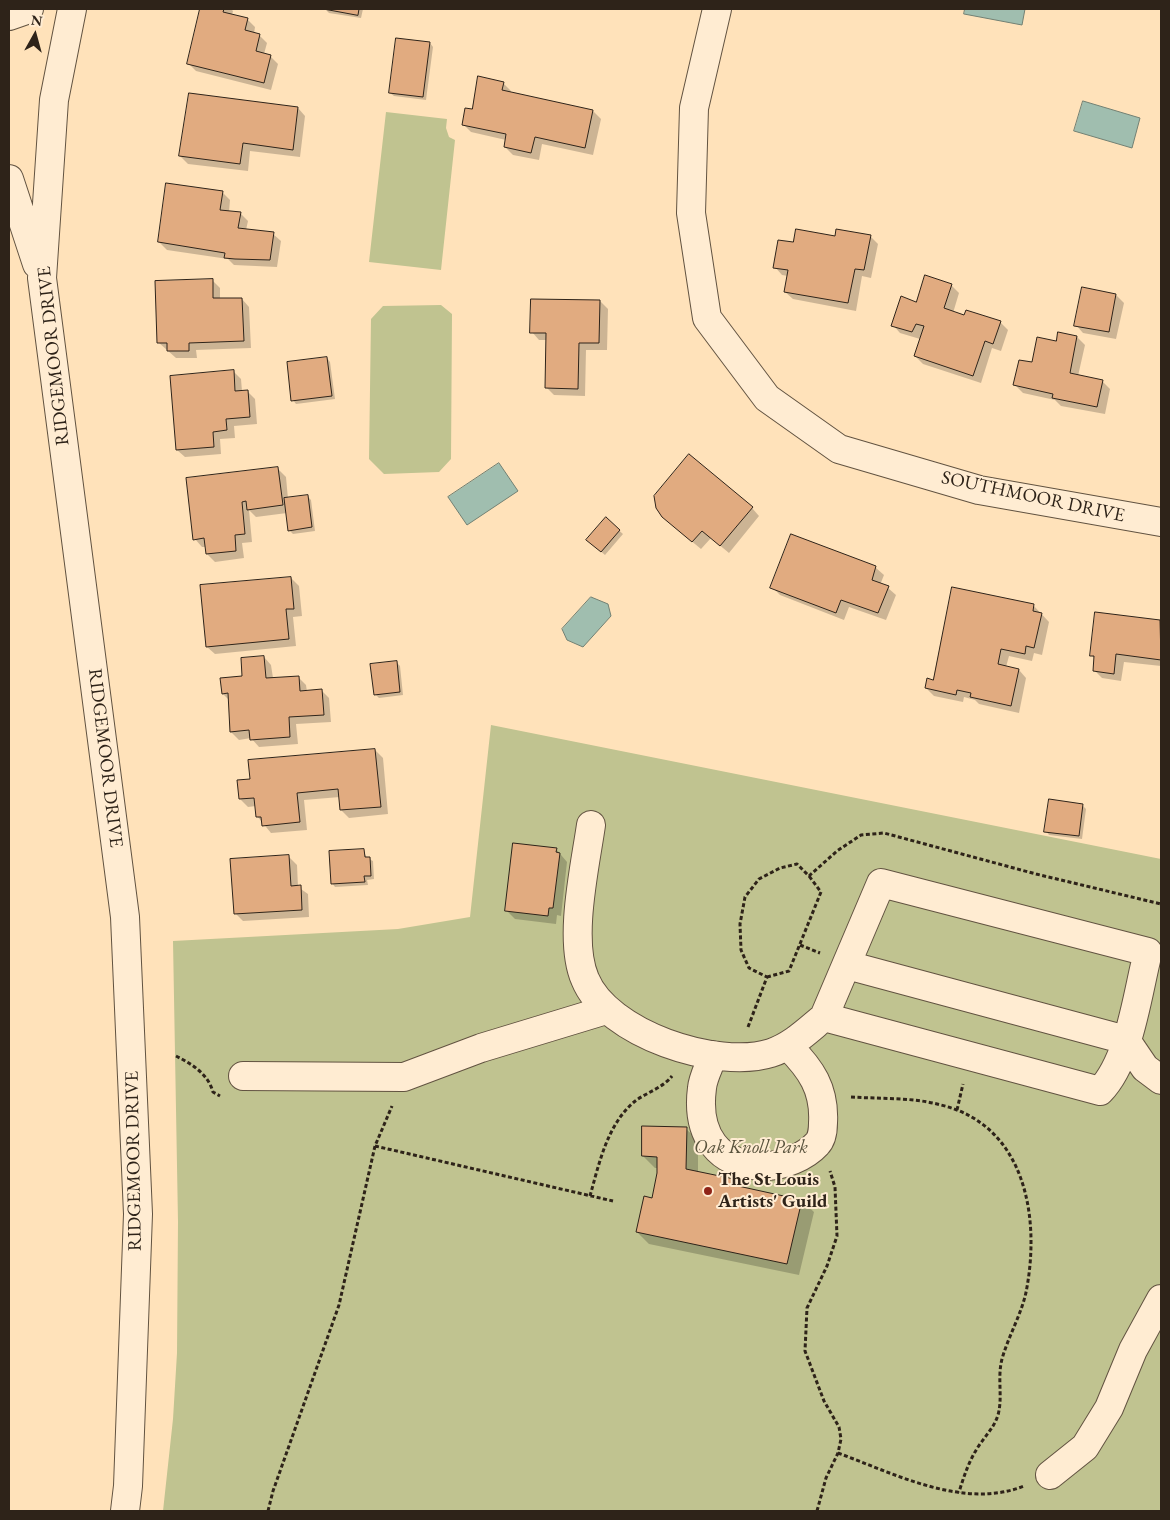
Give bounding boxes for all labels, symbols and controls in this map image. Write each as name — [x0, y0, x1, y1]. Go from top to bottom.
north arrow — [10, 10, 60, 60]
text: N — [30, 10, 44, 30]
street label: RIDGEMOOR DRIVE — [33, 265, 75, 447]
street label: SOUTHMOOR DRIVE — [939, 466, 1127, 528]
street label: RIDGEMOOR DRIVE — [83, 667, 127, 849]
street label: RIDGEMOOR DRIVE — [121, 1071, 147, 1251]
park label: Oak Knoll Park — [694, 1137, 808, 1159]
place label: The St Louis Artists' Guild — [718, 1169, 827, 1213]
marker: The St Louis Artists' Guild — [702, 1185, 714, 1197]

